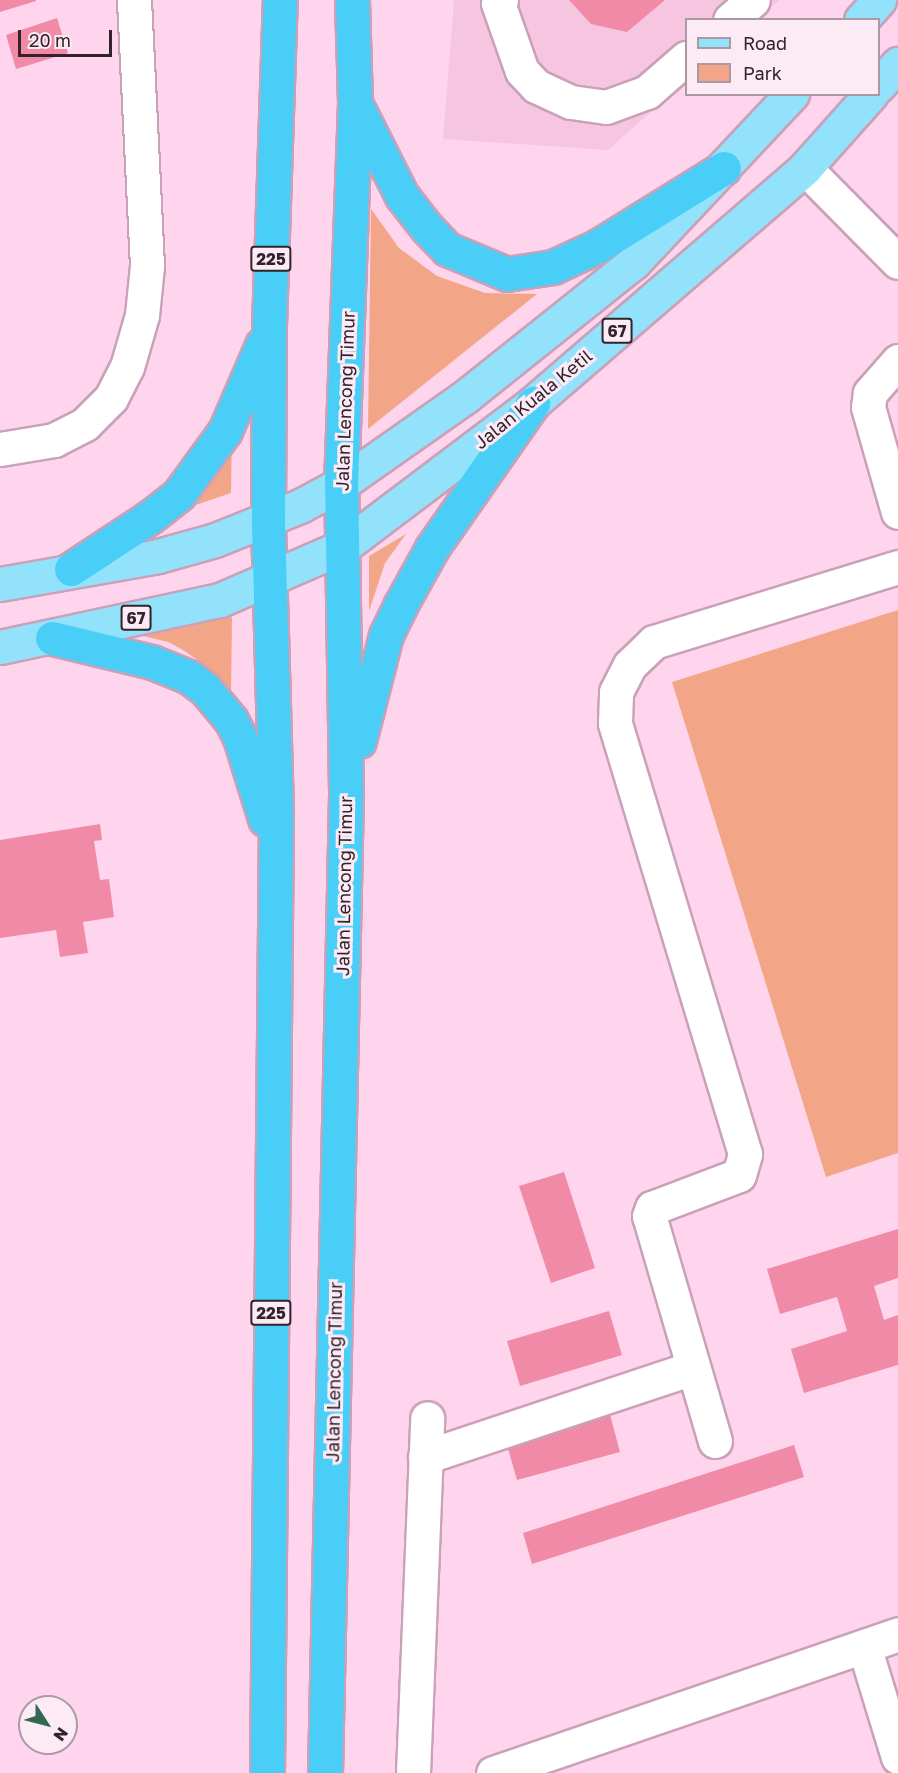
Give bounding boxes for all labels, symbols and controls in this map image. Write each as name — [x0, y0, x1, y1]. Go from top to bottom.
scale bar — [21, 18, 116, 56]
legend — [685, 18, 880, 96]
text: 20 m — [29, 29, 71, 51]
text: Road — [743, 32, 787, 54]
text: Park — [743, 62, 782, 84]
road number: 225 — [250, 246, 292, 272]
street label: Jalan Lencong Timur — [331, 311, 359, 491]
road number: 67 — [600, 318, 634, 344]
street label: Jalan Kuala Ketil — [470, 345, 596, 453]
road number: 67 — [120, 605, 152, 631]
street label: Jalan Lencong Timur — [332, 796, 356, 976]
street label: Jalan Lencong Timur — [322, 1282, 346, 1462]
road number: 225 — [250, 1300, 292, 1326]
north arrow — [18, 1695, 78, 1755]
text: N — [49, 1724, 73, 1745]

